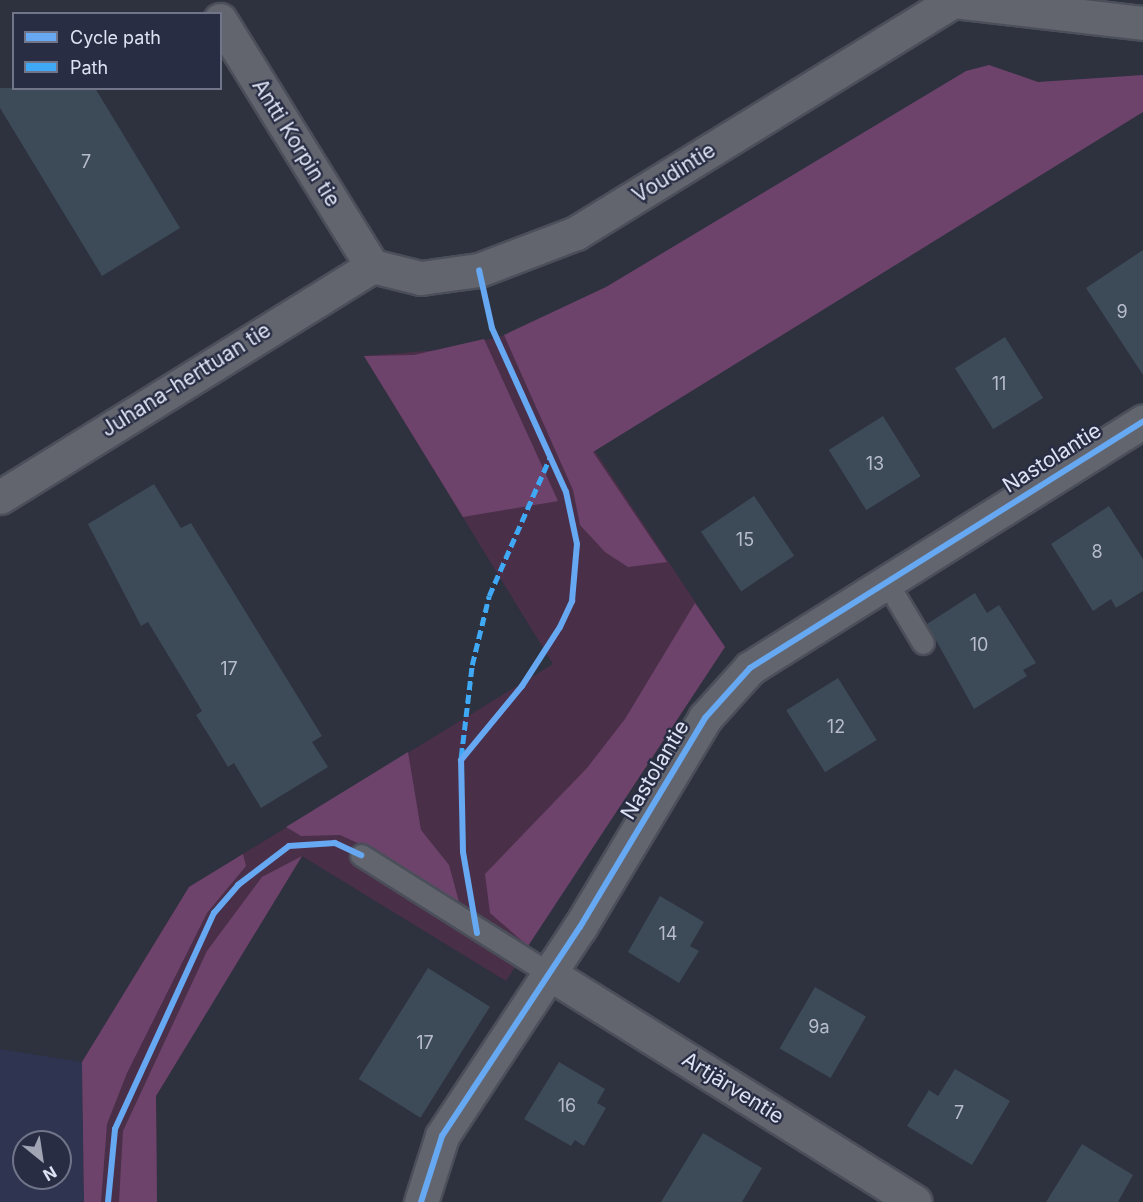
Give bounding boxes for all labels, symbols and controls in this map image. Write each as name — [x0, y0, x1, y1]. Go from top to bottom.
legend — [12, 12, 222, 90]
text: Cycle path — [70, 27, 161, 48]
text: Path — [70, 57, 108, 78]
street label: Antti Korpin tie — [247, 75, 345, 211]
street label: Voudintie — [628, 138, 720, 208]
house number: 7 — [81, 151, 91, 173]
house number: 9 — [1116, 301, 1128, 323]
street label: Juhana-herttuan tie — [97, 318, 275, 442]
house number: 11 — [992, 373, 1006, 395]
street label: Nastolantie — [998, 418, 1106, 498]
house number: 13 — [866, 453, 884, 475]
house number: 15 — [736, 529, 754, 551]
house number: 8 — [1091, 541, 1103, 563]
house number: 10 — [970, 634, 988, 656]
house number: 17 — [220, 658, 238, 680]
street label: Nastolantie — [616, 716, 694, 824]
house number: 12 — [827, 716, 845, 738]
house number: 14 — [659, 923, 677, 945]
house number: 9a — [808, 1016, 830, 1038]
house number: 17 — [416, 1032, 434, 1054]
street label: Artjärventie — [677, 1047, 789, 1129]
house number: 16 — [558, 1095, 576, 1117]
house number: 7 — [954, 1102, 964, 1124]
north arrow — [12, 1130, 72, 1190]
text: N — [40, 1162, 60, 1186]

